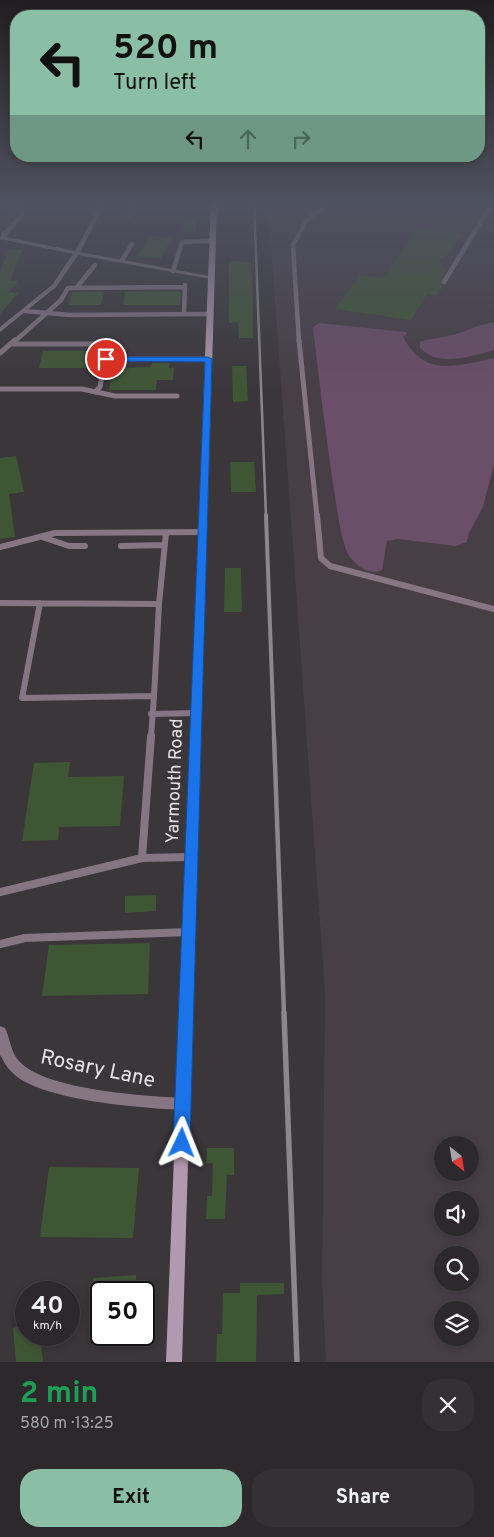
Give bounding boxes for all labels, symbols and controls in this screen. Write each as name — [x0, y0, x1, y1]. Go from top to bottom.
text: 520 m — [113, 27, 218, 71]
icon: left — [30, 30, 95, 95]
text: Turn left — [113, 70, 196, 97]
icon: left — [181, 125, 209, 153]
icon: ahead — [234, 125, 262, 153]
icon: right — [287, 125, 315, 153]
pin — [85, 338, 127, 380]
icon: arrive — [92, 345, 120, 373]
street label: Yarmouth Road — [162, 718, 189, 844]
street label: Rosary Lane — [38, 1044, 158, 1095]
position arrow — [155, 1116, 207, 1168]
north arrow — [434, 1136, 479, 1181]
map controls — [434, 1136, 479, 1346]
button: sound — [434, 1191, 479, 1236]
button: search — [434, 1246, 479, 1291]
speed limit sign: 50 — [90, 1281, 155, 1346]
text: 40 — [31, 1291, 64, 1323]
button: layers — [434, 1301, 479, 1346]
text: km/h — [33, 1318, 62, 1334]
text: 2 min — [20, 1376, 98, 1413]
button: close — [422, 1379, 474, 1431]
text: 580 m · 13:25 — [20, 1414, 114, 1434]
button: Exit — [20, 1469, 242, 1527]
button: Share — [252, 1469, 474, 1527]

